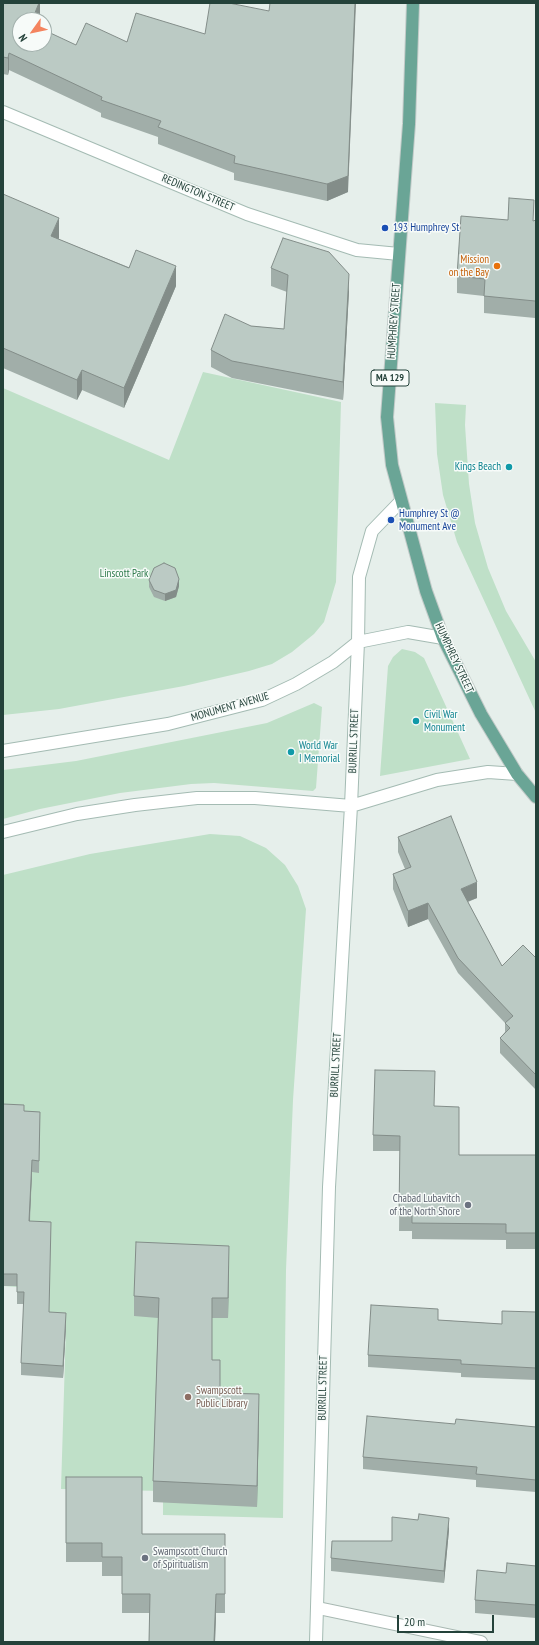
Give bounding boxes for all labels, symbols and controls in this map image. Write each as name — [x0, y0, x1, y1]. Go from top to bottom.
north arrow — [12, 12, 52, 52]
text: N — [15, 32, 30, 44]
street label: REDINGTON STREET — [160, 172, 236, 214]
place label: 193 Humphrey St — [393, 221, 459, 235]
marker: 193 Humphrey St — [380, 223, 390, 233]
place label: Mission on the Bay — [449, 253, 489, 279]
marker: Mission on the Bay — [492, 261, 502, 271]
street label: HUMPHREY STREET — [385, 283, 403, 359]
road number: MA 129 — [371, 370, 409, 386]
place label: Kings Beach — [455, 460, 501, 474]
marker: Kings Beach — [504, 462, 514, 472]
place label: Humphrey St @ Monument Ave — [399, 507, 460, 533]
marker: Humphrey St @ Monument Ave — [386, 515, 396, 525]
park label: Linscott Park — [100, 567, 148, 581]
street label: HUMPHREY STREET — [432, 621, 476, 695]
street label: MONUMENT AVENUE — [189, 690, 271, 724]
street label: BURRILL STREET — [346, 708, 362, 774]
place label: Civil War Monument — [424, 708, 465, 734]
marker: Civil War Monument — [411, 716, 421, 726]
place label: World War I Memorial — [299, 739, 340, 765]
marker: World War I Memorial — [286, 747, 296, 757]
street label: BURRILL STREET — [328, 1032, 344, 1098]
place label: Chabad Lubavitch of the North Shore — [389, 1192, 460, 1218]
marker: Chabad Lubavitch of the North Shore — [463, 1200, 473, 1210]
street label: BURRILL STREET — [316, 1356, 330, 1420]
place label: Swampscott Public Library — [196, 1384, 248, 1410]
marker: Swampscott Public Library — [183, 1392, 193, 1402]
place label: Swampscott Church of Spiritualism — [153, 1545, 228, 1571]
marker: Swampscott Church of Spiritualism — [140, 1553, 150, 1563]
scale bar — [399, 1607, 496, 1633]
text: 20 m — [404, 1614, 425, 1629]

